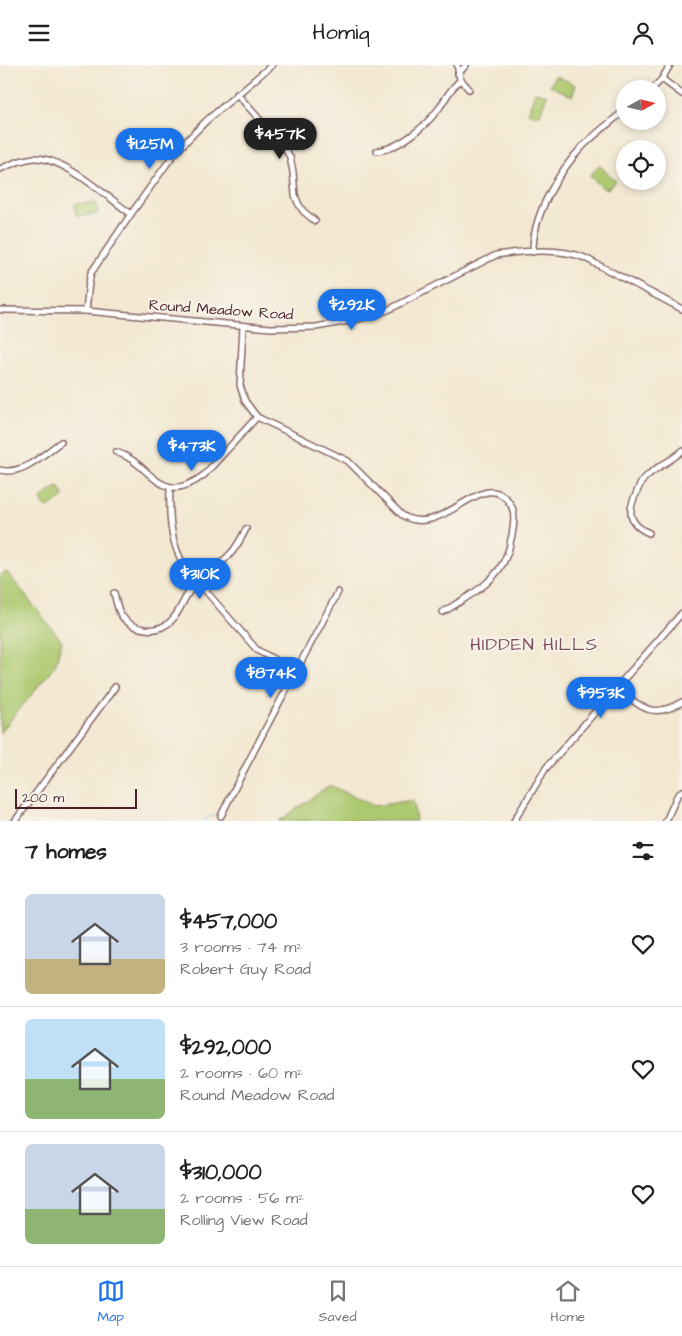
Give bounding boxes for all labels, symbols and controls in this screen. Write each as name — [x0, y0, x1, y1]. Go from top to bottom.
text: Homiq — [312, 17, 370, 48]
icon: menu — [25, 19, 53, 47]
icon: person — [629, 19, 657, 47]
north arrow — [616, 80, 666, 130]
map controls — [616, 80, 666, 190]
pin: $457K — [245, 117, 315, 160]
text: $457K — [255, 123, 305, 145]
pin: $1.25M — [109, 127, 191, 170]
text: $1.25M — [127, 133, 173, 155]
button: locate — [616, 140, 666, 190]
pin: $292K — [317, 289, 387, 331]
street label: Round Meadow Road — [148, 294, 294, 326]
text: $292K — [329, 294, 375, 316]
pin: $473K — [157, 429, 227, 472]
text: $473K — [168, 435, 216, 457]
pin: $310K — [165, 557, 235, 600]
text: $310K — [181, 563, 219, 585]
district label: HIDDEN HILLS — [470, 632, 598, 657]
pin: $874K — [236, 657, 306, 699]
text: $874K — [246, 662, 296, 684]
pin: $953K — [566, 677, 636, 719]
text: $953K — [577, 682, 625, 704]
scale bar — [15, 786, 138, 809]
text: 200 m — [22, 788, 64, 808]
text: 7 homes — [25, 837, 107, 866]
icon: filters — [629, 837, 657, 865]
text: $457,000 — [180, 907, 277, 936]
icon: home — [65, 914, 125, 974]
icon: heart — [629, 930, 657, 958]
text: 3 rooms · 74 m² — [180, 936, 303, 958]
text: Robert Guy Road — [180, 958, 311, 980]
text: $292,000 — [180, 1033, 271, 1062]
icon: home — [65, 1039, 125, 1099]
icon: heart — [629, 1055, 657, 1083]
text: 2 rooms · 60 m² — [180, 1062, 303, 1084]
text: Round Meadow Road — [180, 1084, 334, 1106]
text: $310,000 — [180, 1158, 262, 1187]
icon: home — [65, 1164, 125, 1224]
icon: heart — [629, 1180, 657, 1208]
text: 2 rooms · 56 m² — [180, 1187, 304, 1209]
text: Rolling View Road — [180, 1209, 308, 1231]
tab: Map — [97, 1277, 125, 1327]
tab: Saved — [319, 1277, 357, 1327]
tab: Home — [550, 1277, 585, 1327]

